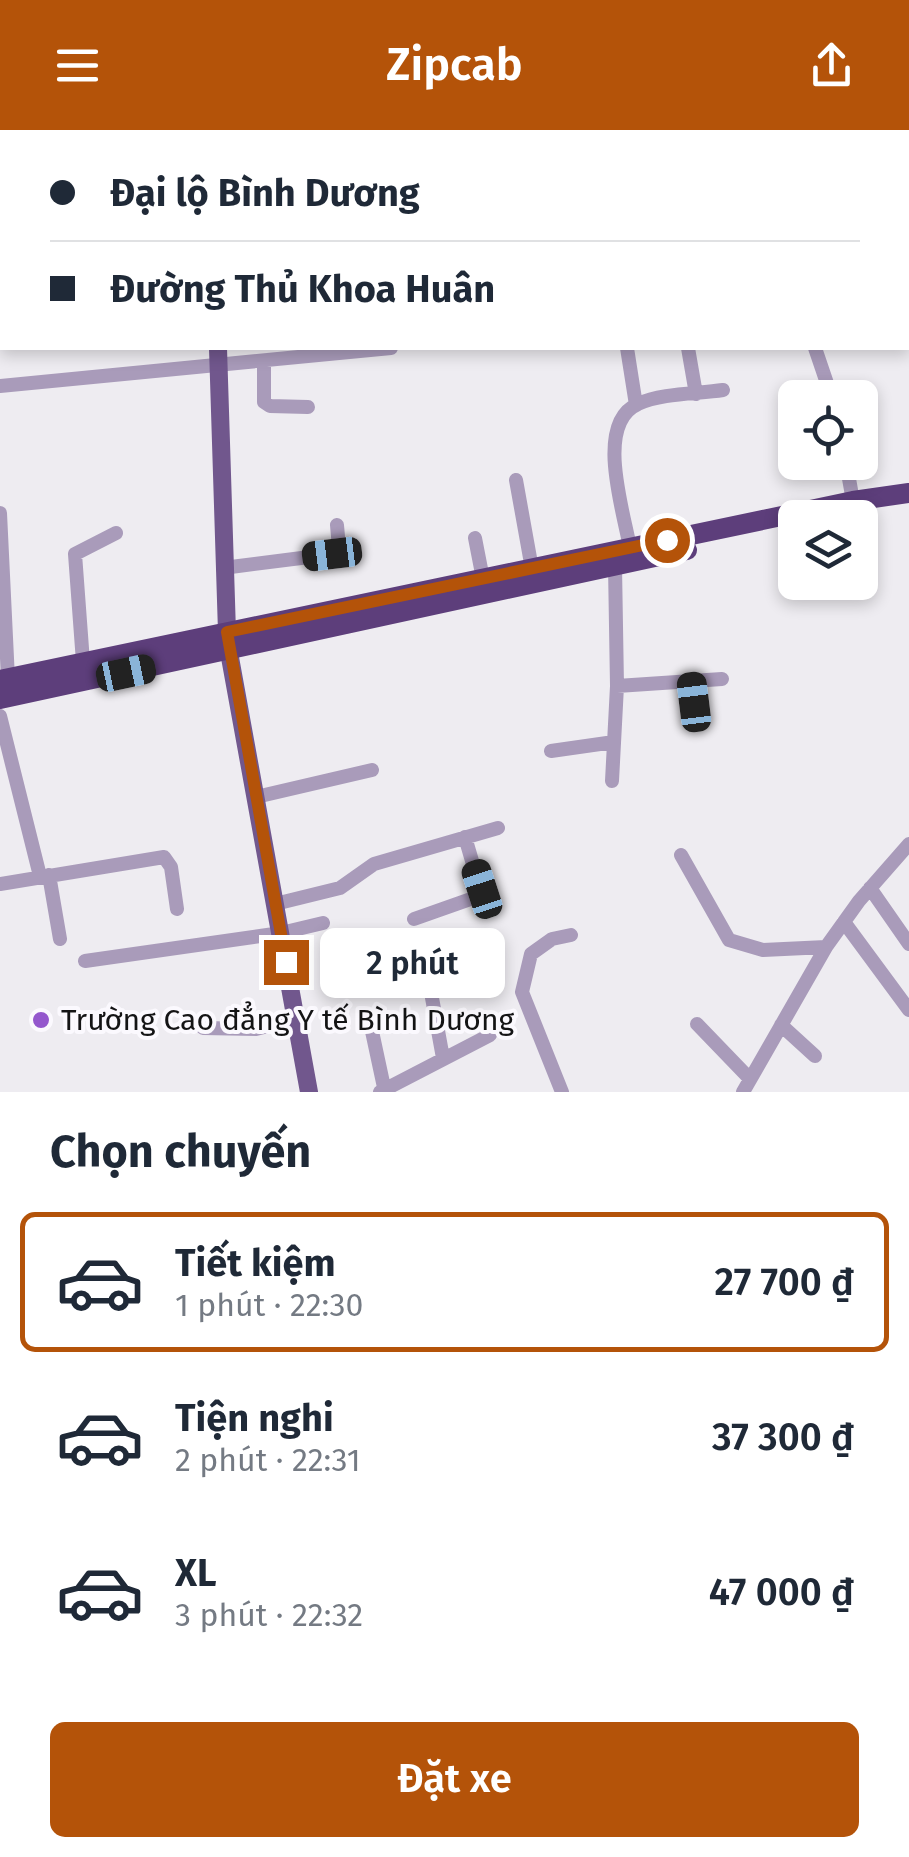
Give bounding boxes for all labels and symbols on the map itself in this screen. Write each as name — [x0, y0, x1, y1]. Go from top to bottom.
route start — [645, 518, 690, 563]
car — [300, 535, 364, 573]
car — [94, 652, 158, 694]
car — [675, 670, 713, 734]
car — [458, 856, 506, 922]
callout: 2 phút — [321, 927, 506, 997]
route end — [264, 940, 309, 985]
place label: Trường Cao đẳng Y tế Bình Dương — [61, 1001, 515, 1038]
marker: Trường Cao đẳng Y tế Bình Dương — [30, 1009, 52, 1031]

